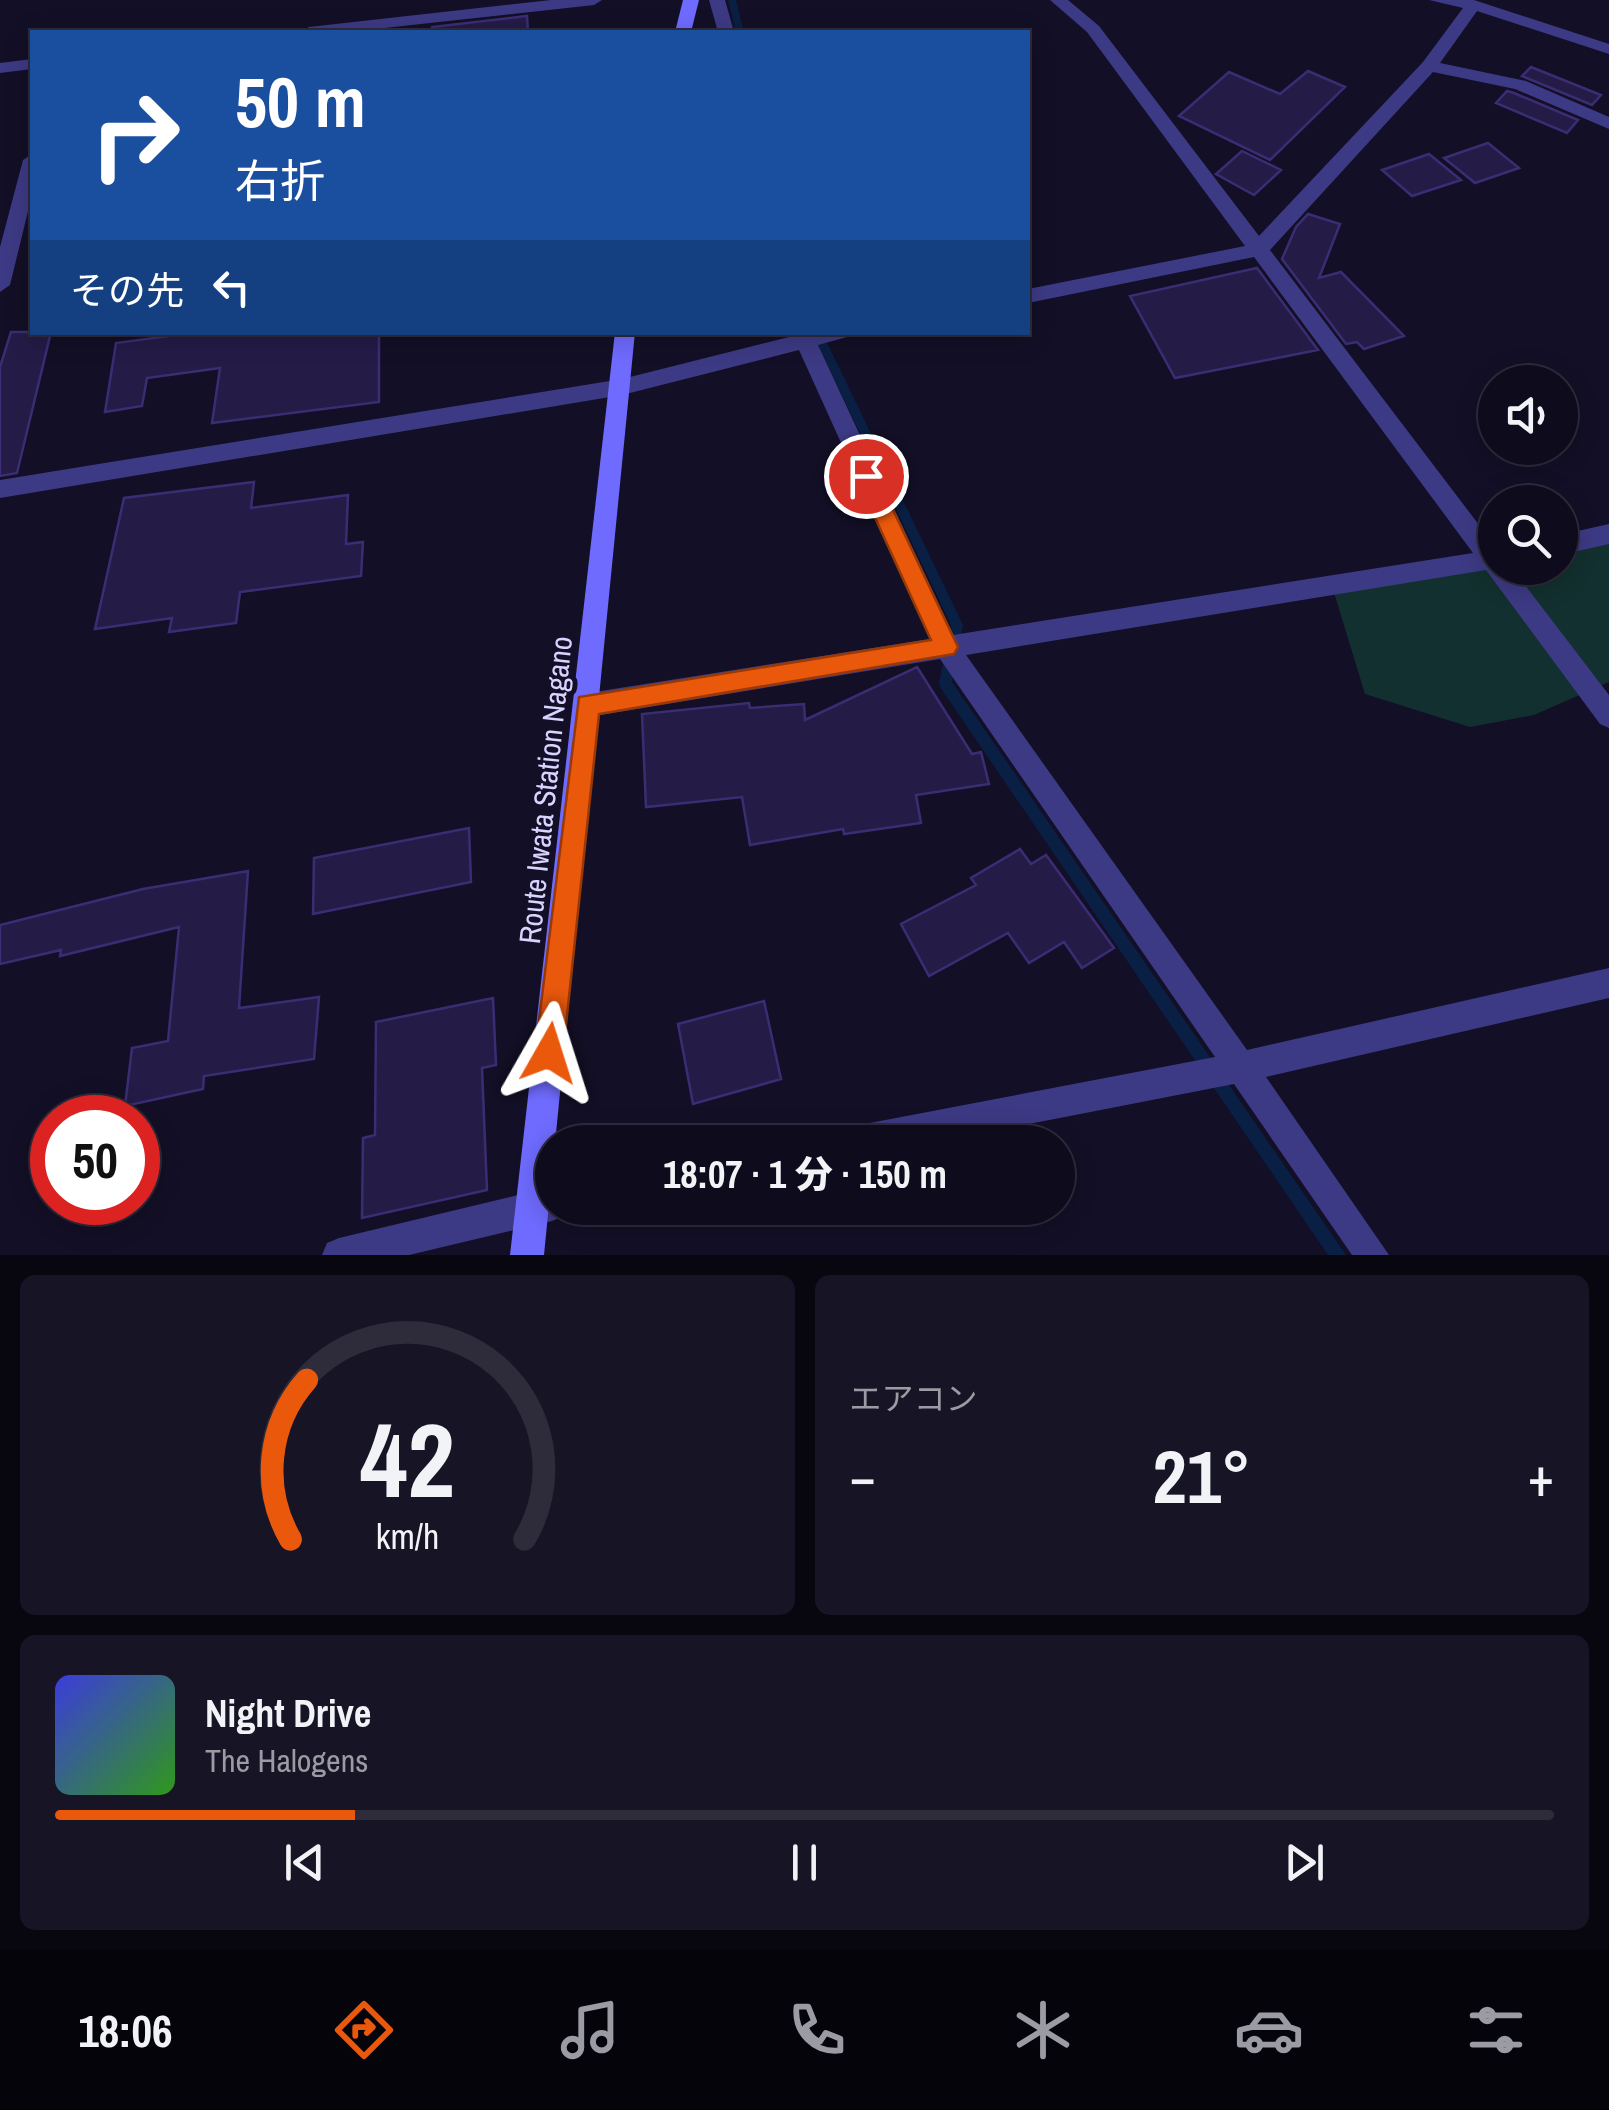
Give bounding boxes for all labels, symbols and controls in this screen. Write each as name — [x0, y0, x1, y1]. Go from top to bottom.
text: 50 m — [235, 55, 366, 149]
icon: right — [70, 70, 200, 200]
text: 右折 — [235, 150, 325, 211]
icon: left — [204, 260, 259, 315]
text: その先 — [70, 265, 184, 316]
map controls — [1478, 365, 1578, 585]
button: sound — [1478, 365, 1578, 465]
pin — [824, 434, 909, 519]
icon: arrive — [839, 449, 894, 504]
button: search — [1478, 485, 1578, 585]
street label: Route Iwata Station Nagano — [509, 634, 581, 946]
position arrow — [497, 1001, 601, 1105]
speed limit sign: 50 — [30, 1095, 160, 1225]
text: 18:07 · 1 分 · 150 m — [663, 1149, 947, 1200]
text: エアコン — [850, 1377, 978, 1420]
text: 42 — [360, 1389, 455, 1529]
text: 21° — [1153, 1425, 1251, 1526]
text: − — [850, 1439, 876, 1513]
text: + — [1528, 1439, 1554, 1513]
text: km/h — [375, 1512, 439, 1560]
text: Night Drive — [205, 1688, 371, 1739]
text: The Halogens — [205, 1739, 368, 1782]
icon: previous — [277, 1835, 332, 1890]
icon: pause — [777, 1835, 832, 1890]
icon: next — [1277, 1835, 1332, 1890]
icon: directions — [329, 1995, 399, 2065]
icon: music — [555, 1995, 625, 2065]
icon: phone — [782, 1995, 852, 2065]
icon: climate — [1008, 1995, 1078, 2065]
icon: car — [1234, 1995, 1304, 2065]
icon: filters — [1461, 1995, 1531, 2065]
text: 18:06 — [78, 2000, 173, 2061]

